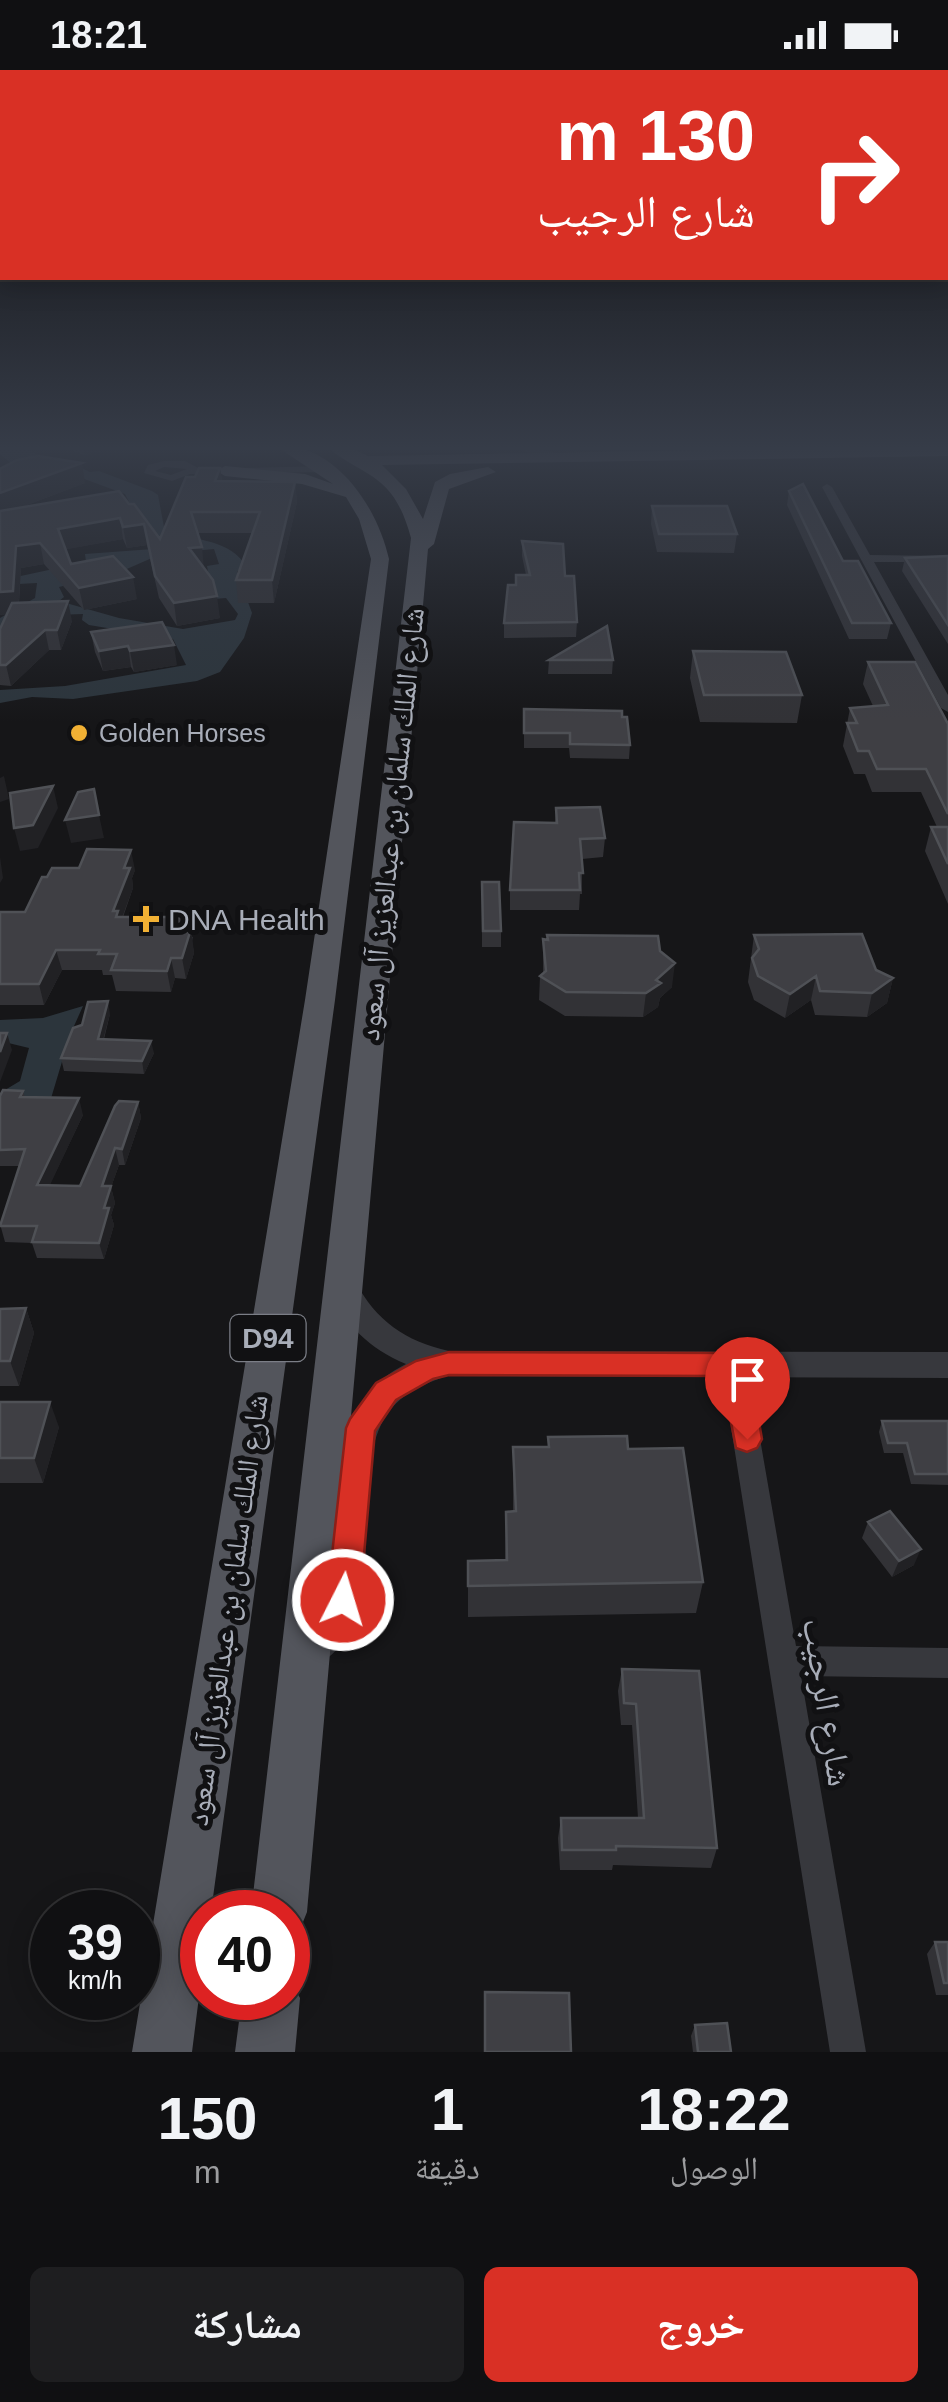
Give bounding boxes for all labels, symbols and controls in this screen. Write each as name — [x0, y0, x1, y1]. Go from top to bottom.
text: 18:21 — [50, 14, 147, 56]
text: 130 m — [557, 97, 755, 175]
icon: right — [790, 110, 920, 240]
text: شارع الرجيب — [537, 186, 755, 237]
street label: شارع الملك سلمان بن عبدالعزيز آل سعود — [352, 606, 433, 1042]
place label: Golden Horses — [99, 719, 266, 747]
marker: Golden Horses — [68, 722, 90, 744]
place label: DNA Health — [168, 903, 325, 936]
marker: DNA Health — [133, 906, 159, 932]
road number: D94 — [230, 1315, 306, 1361]
pin — [705, 1337, 790, 1440]
icon: arrive — [720, 1352, 775, 1407]
street label: شارع الملك سلمان بن عبدالعزيز آل سعود — [180, 1392, 277, 1828]
position arrow — [291, 1548, 395, 1652]
street label: شارع الرجيب — [793, 1615, 861, 1789]
speed limit sign: 40 — [180, 1890, 310, 2020]
text: 39 — [67, 1915, 123, 1971]
text: km/h — [68, 1966, 122, 1994]
text: 1 — [431, 2076, 464, 2143]
text: 18:22 — [637, 2076, 791, 2143]
text: 150 — [157, 2085, 257, 2152]
text: دقيقة — [415, 2150, 480, 2186]
text: الوصول — [670, 2150, 758, 2186]
text: m — [194, 2154, 221, 2190]
button: مشاركة — [30, 2267, 464, 2382]
button: خروج — [484, 2267, 918, 2382]

